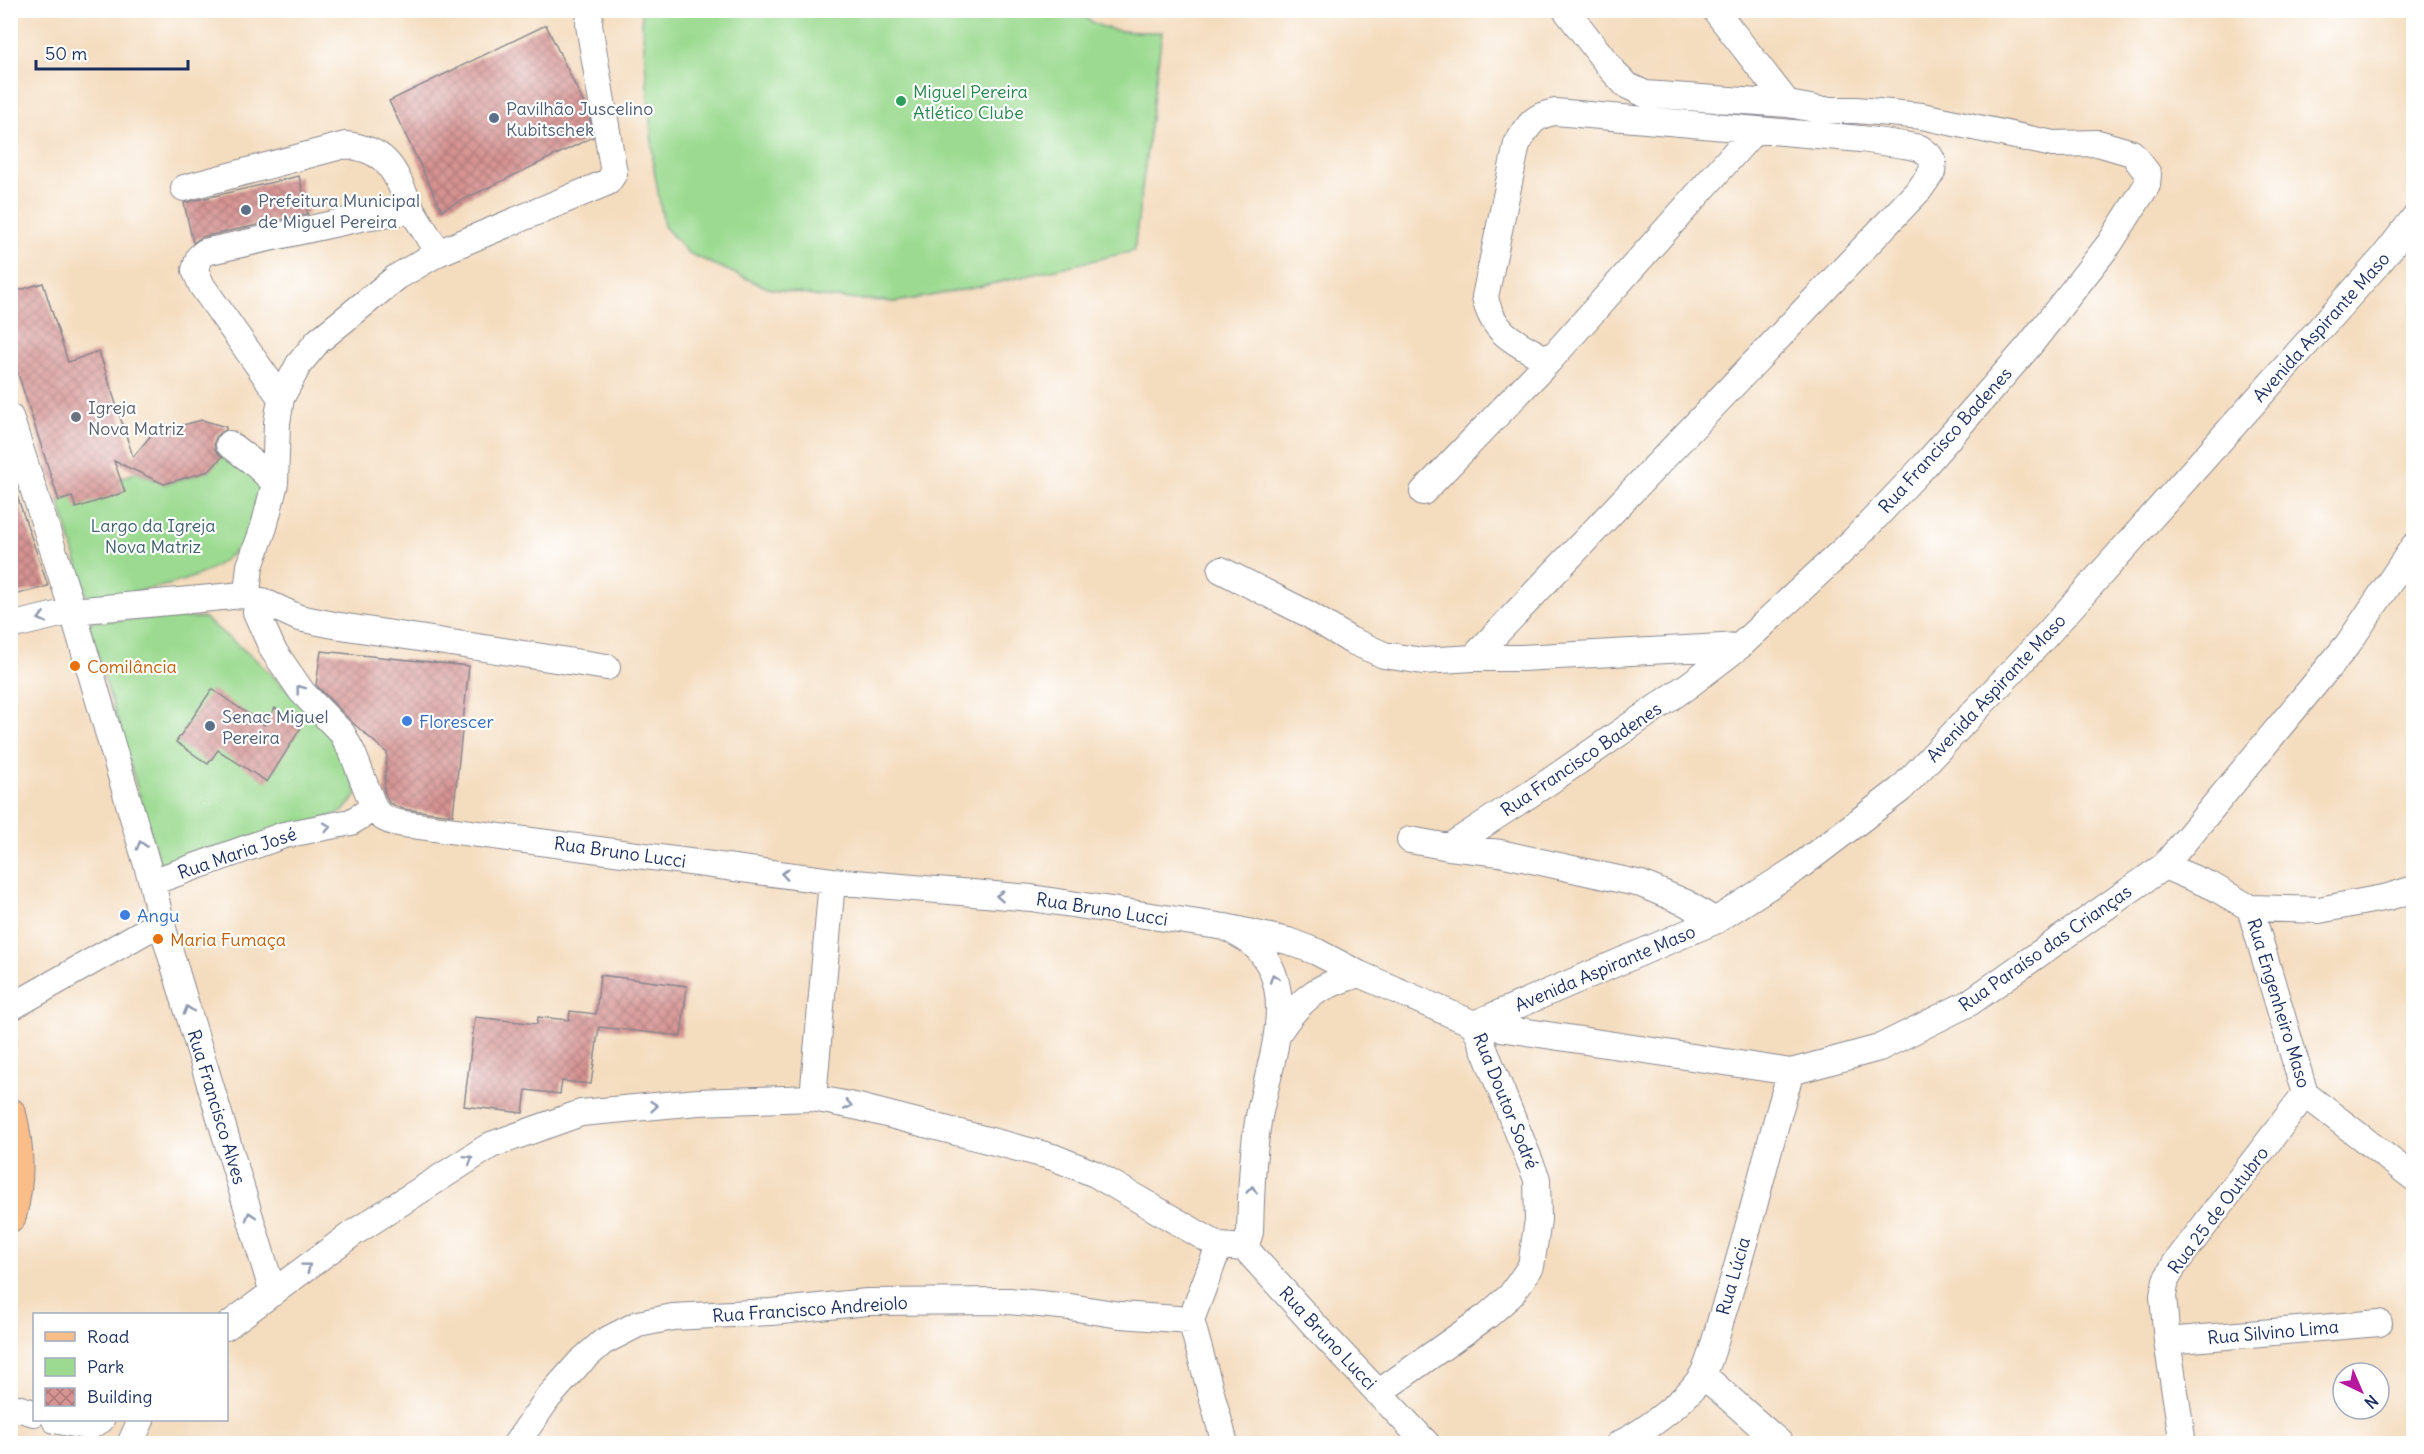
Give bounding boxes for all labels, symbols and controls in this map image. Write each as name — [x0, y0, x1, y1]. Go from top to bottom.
scale bar — [36, 33, 188, 71]
text: 50 m — [45, 42, 87, 65]
place label: Miguel Pereira Atlético Clube — [913, 80, 1028, 124]
marker: Miguel Pereira Atlético Clube — [894, 94, 908, 108]
place label: Pavilhão Juscelino Kubitschek — [506, 97, 653, 141]
marker: Pavilhão Juscelino Kubitschek — [487, 111, 501, 125]
place label: Prefeitura Municipal de Miguel Pereira — [258, 189, 420, 233]
marker: Prefeitura Municipal de Miguel Pereira — [239, 203, 253, 217]
street label: Avenida Aspirante Maso — [2248, 247, 2394, 407]
street label: Rua Francisco Badenes — [1873, 362, 2017, 518]
place label: Igreja Nova Matriz — [88, 396, 185, 440]
marker: Igreja Nova Matriz — [69, 410, 83, 424]
park label: Largo da Igreja Nova Matriz — [90, 514, 216, 558]
street label: Avenida Aspirante Maso — [1921, 609, 2071, 767]
one-way arrow — [37, 611, 47, 624]
place label: Comilância — [87, 655, 177, 678]
marker: Comilância — [68, 659, 82, 673]
one-way arrow — [297, 684, 308, 695]
street label: Rua Francisco Badenes — [1496, 697, 1666, 821]
place label: Senac Miguel Pereira — [222, 705, 329, 749]
place label: Florescer — [419, 710, 495, 733]
marker: Florescer — [400, 714, 414, 728]
marker: Senac Miguel Pereira — [203, 719, 217, 733]
street label: Rua Maria José — [175, 822, 299, 884]
one-way arrow — [322, 822, 332, 834]
street label: Rua Bruno Lucci — [553, 831, 687, 873]
one-way arrow — [136, 840, 148, 851]
one-way arrow — [781, 869, 790, 881]
street label: Rua Paraíso das Crianças — [1954, 880, 2136, 1016]
street label: Rua Bruno Lucci — [1035, 887, 1169, 931]
one-way arrow — [995, 889, 1004, 902]
place label: Angu — [137, 904, 180, 927]
marker: Angu — [118, 908, 132, 922]
street label: Rua Engenheiro Maso — [2242, 915, 2316, 1091]
street label: Avenida Aspirante Maso — [1511, 919, 1699, 1017]
place label: Maria Fumaça — [170, 928, 286, 951]
marker: Maria Fumaça — [151, 932, 165, 946]
one-way arrow — [1268, 973, 1281, 983]
one-way arrow — [183, 1005, 195, 1016]
street label: Rua Francisco Alves — [183, 1027, 251, 1187]
street label: Rua Doutor Sodré — [1468, 1030, 1544, 1172]
one-way arrow — [843, 1098, 853, 1111]
one-way arrow — [650, 1100, 659, 1113]
street label: Rua 25 de Outubro — [2163, 1142, 2273, 1278]
one-way arrow — [463, 1155, 473, 1167]
one-way arrow — [1245, 1186, 1258, 1195]
one-way arrow — [245, 1212, 257, 1222]
street label: Rua Lúcia — [1711, 1234, 1755, 1318]
one-way arrow — [301, 1264, 312, 1275]
street label: Rua Bruno Lucci — [1274, 1282, 1382, 1394]
street label: Rua Francisco Andreiolo — [712, 1291, 908, 1327]
legend — [33, 1313, 228, 1421]
street label: Rua Silvino Lima — [2206, 1315, 2340, 1349]
text: Road — [87, 1325, 130, 1348]
text: Park — [87, 1355, 124, 1378]
north arrow — [2331, 1361, 2391, 1421]
text: Building — [87, 1385, 152, 1408]
text: N — [2360, 1391, 2382, 1413]

